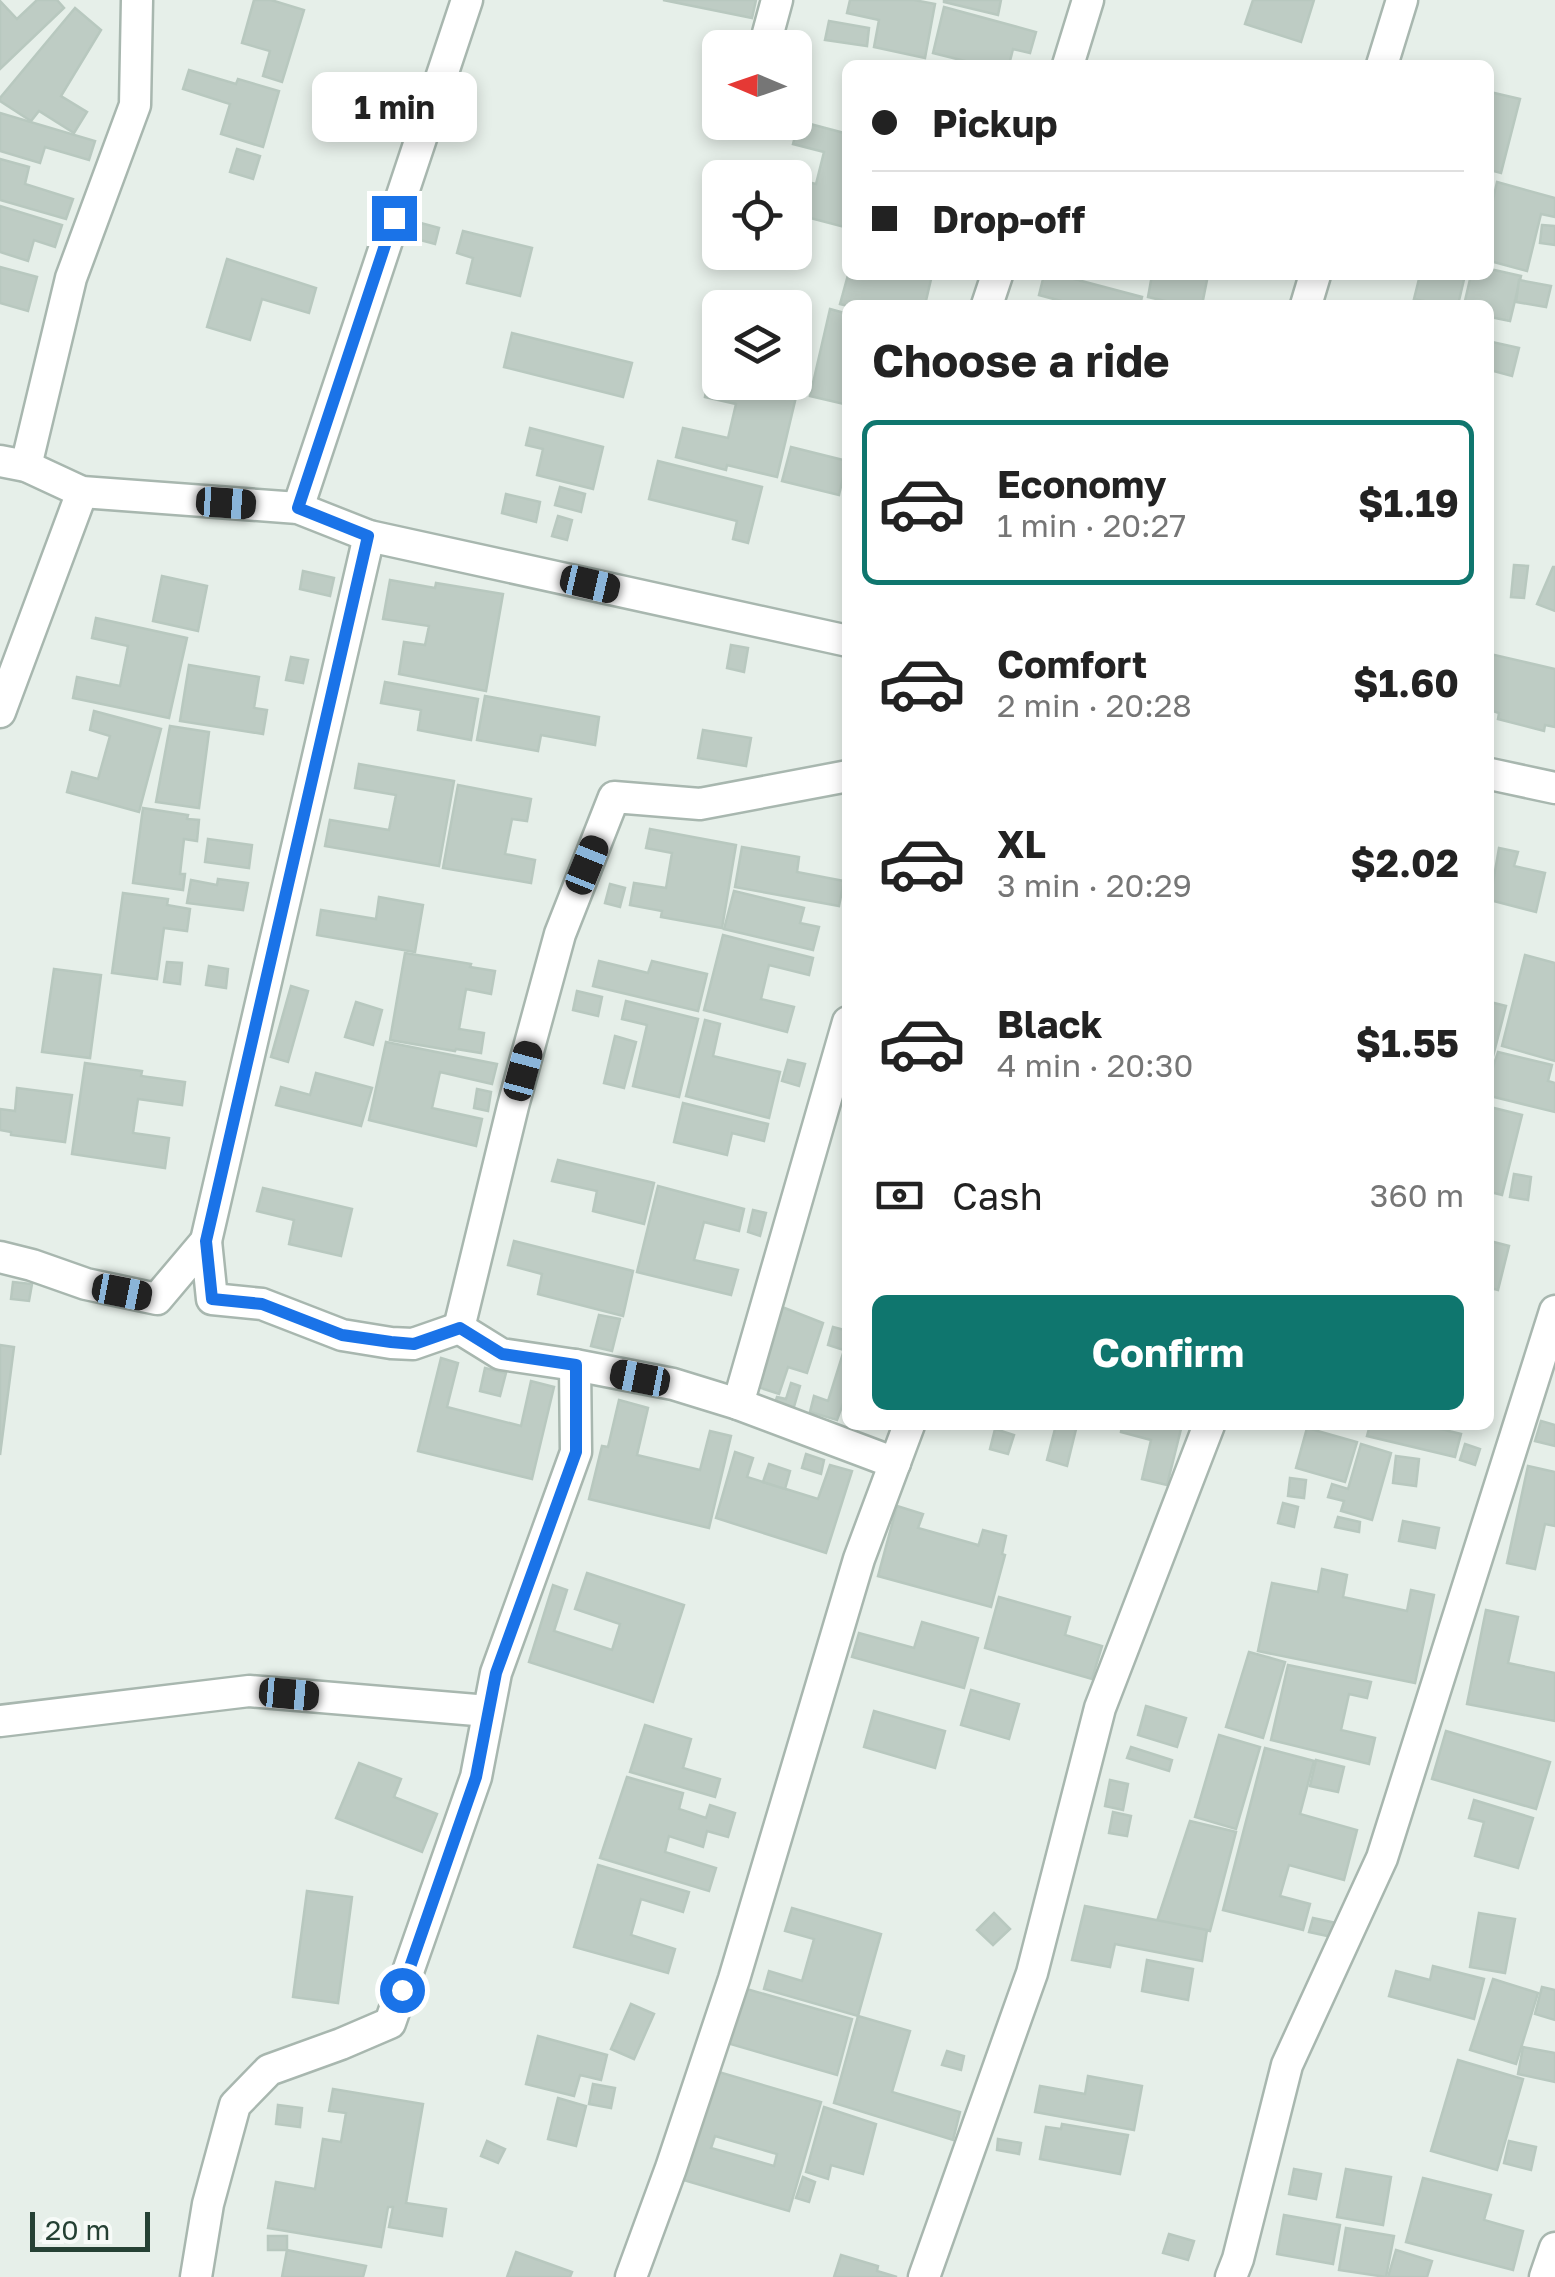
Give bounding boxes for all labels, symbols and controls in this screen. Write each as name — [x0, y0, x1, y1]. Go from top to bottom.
north arrow — [702, 30, 812, 140]
map controls — [702, 30, 812, 400]
callout: 1 min — [312, 73, 476, 143]
text: 1 min — [354, 88, 435, 126]
text: Pickup — [932, 100, 1058, 145]
button: locate — [702, 160, 812, 270]
route end — [372, 196, 417, 241]
text: Drop-off — [932, 196, 1085, 241]
button: layers — [702, 290, 812, 400]
text: Choose a ride — [872, 333, 1170, 387]
icon: car — [877, 458, 967, 548]
text: Economy — [997, 461, 1166, 506]
text: $1.19 — [1358, 480, 1459, 525]
car — [195, 486, 257, 520]
text: 1 min · 20:27 — [997, 506, 1186, 544]
car — [557, 563, 623, 605]
icon: car — [877, 638, 967, 728]
text: Comfort — [997, 641, 1147, 686]
text: $1.60 — [1353, 660, 1459, 705]
text: 2 min · 20:28 — [997, 686, 1192, 724]
icon: car — [877, 818, 967, 908]
text: XL — [997, 821, 1046, 866]
car — [562, 832, 612, 898]
text: $2.02 — [1350, 840, 1459, 885]
text: 3 min · 20:29 — [997, 866, 1192, 904]
icon: car — [877, 998, 967, 1088]
text: Black — [997, 1001, 1102, 1046]
text: $1.55 — [1355, 1020, 1459, 1065]
car — [501, 1038, 545, 1104]
text: 4 min · 20:30 — [997, 1046, 1193, 1084]
icon: cash — [872, 1168, 927, 1223]
text: Cash — [952, 1173, 1043, 1218]
text: 360 m — [1370, 1176, 1464, 1214]
car — [90, 1272, 154, 1312]
button: Confirm — [872, 1295, 1464, 1410]
car — [608, 1358, 672, 1398]
car — [258, 1676, 320, 1712]
route start — [380, 1968, 425, 2013]
scale bar — [30, 2207, 150, 2252]
text: 20 m — [45, 2213, 110, 2246]

